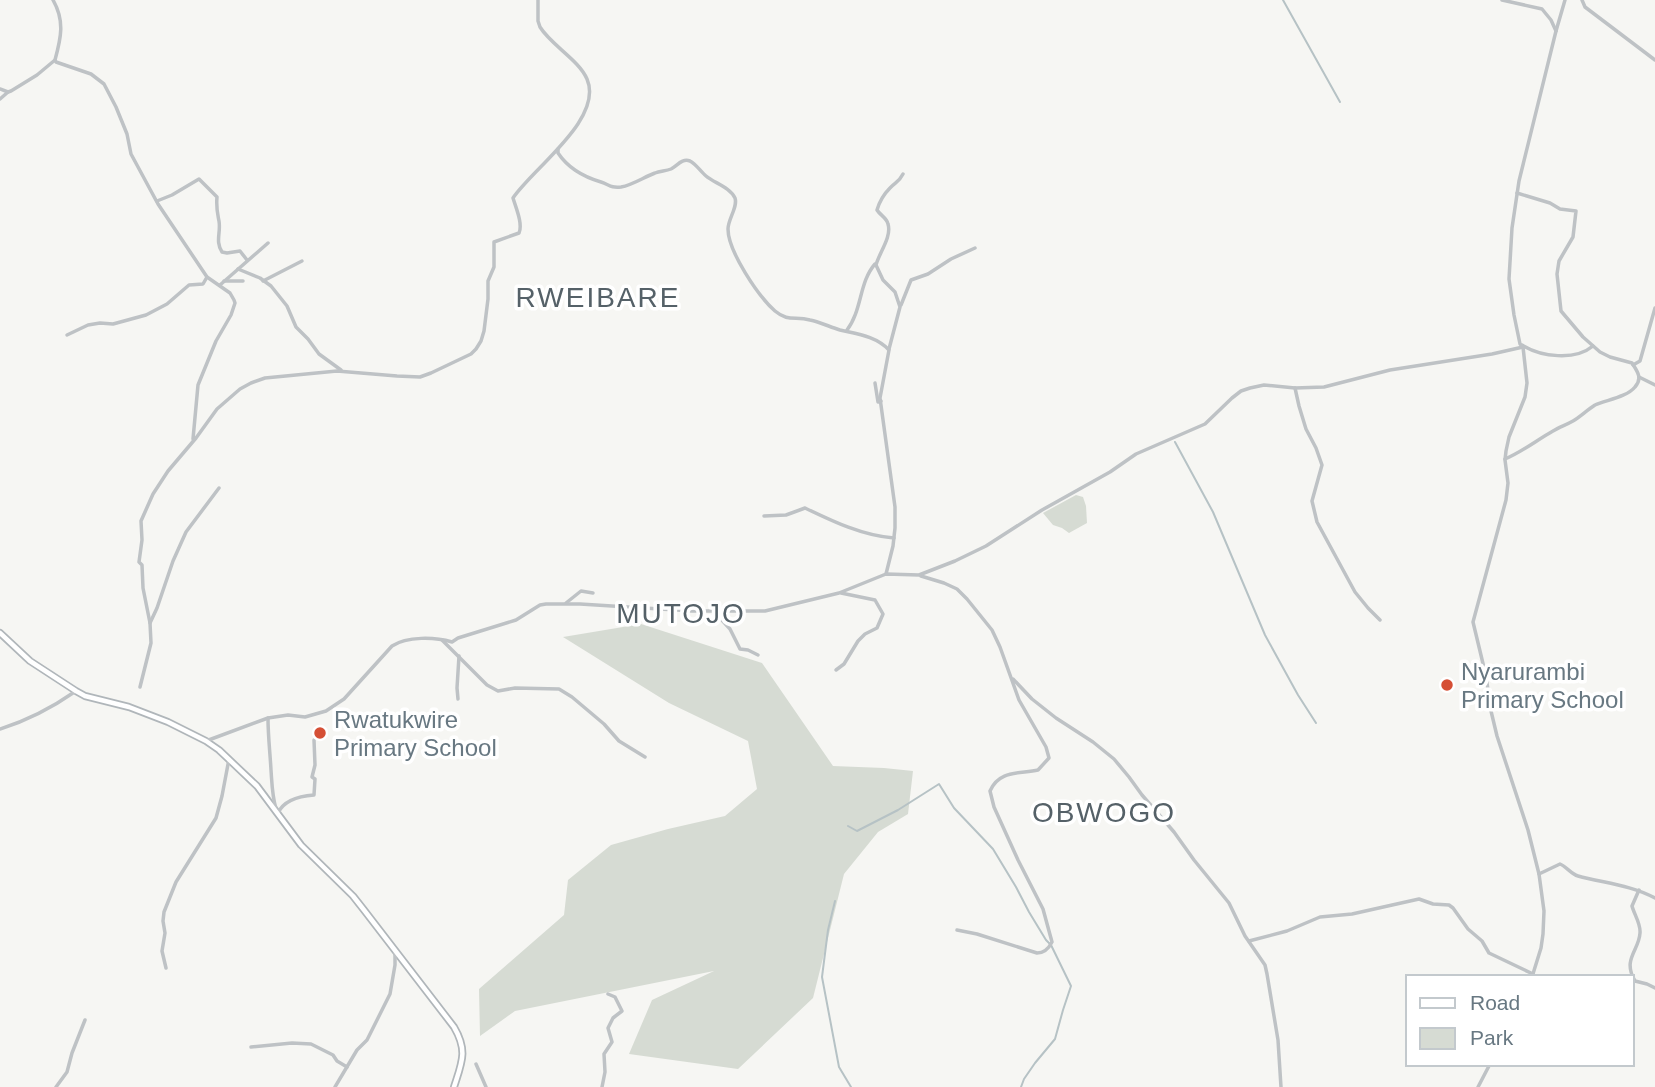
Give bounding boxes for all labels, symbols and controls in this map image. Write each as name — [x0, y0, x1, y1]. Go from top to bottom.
district label: RWEIBARE — [516, 282, 680, 313]
district label: MUTOJO — [616, 598, 746, 629]
place label: Nyarurambi Primary School — [1461, 658, 1624, 713]
marker: Nyarurambi Primary School — [1439, 677, 1455, 693]
place label: Rwatukwire Primary School — [334, 706, 497, 761]
marker: Rwatukwire Primary School — [312, 725, 328, 741]
district label: OBWOGO — [1032, 797, 1176, 828]
legend — [1406, 975, 1634, 1066]
text: Road — [1470, 991, 1520, 1014]
text: Park — [1470, 1026, 1514, 1049]

